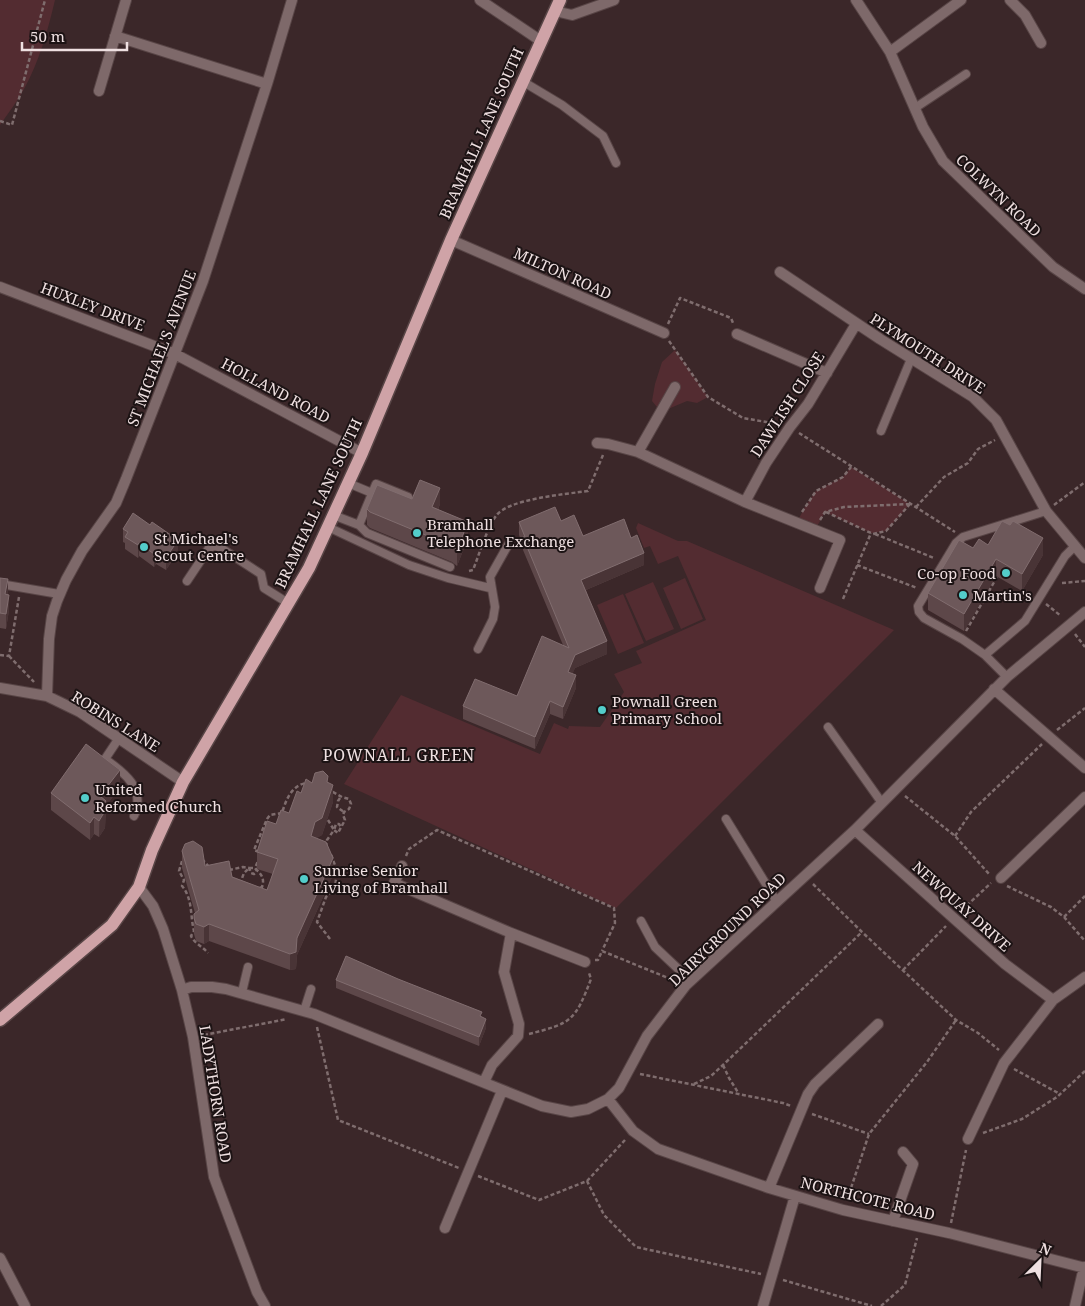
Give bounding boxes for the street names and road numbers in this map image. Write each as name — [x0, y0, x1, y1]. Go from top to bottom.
street label: BRAMHALL LANE SOUTH — [434, 44, 528, 222]
street label: COLWYN ROAD — [952, 149, 1046, 241]
street label: MILTON ROAD — [511, 242, 615, 304]
street label: ST MICHAEL'S AVENUE — [122, 267, 200, 429]
street label: HUXLEY DRIVE — [38, 277, 148, 335]
street label: PLYMOUTH DRIVE — [867, 308, 989, 398]
street label: DAWLISH CLOSE — [745, 347, 829, 461]
street label: HOLLAND ROAD — [218, 353, 334, 427]
street label: BRAMHALL LANE SOUTH — [270, 415, 366, 591]
street label: ROBINS LANE — [68, 686, 164, 756]
street label: NEWQUAY DRIVE — [908, 856, 1016, 956]
street label: DAIRYGROUND ROAD — [664, 868, 790, 990]
street label: LADYTHORN ROAD — [195, 1024, 237, 1164]
street label: NORTHCOTE ROAD — [799, 1172, 937, 1224]

